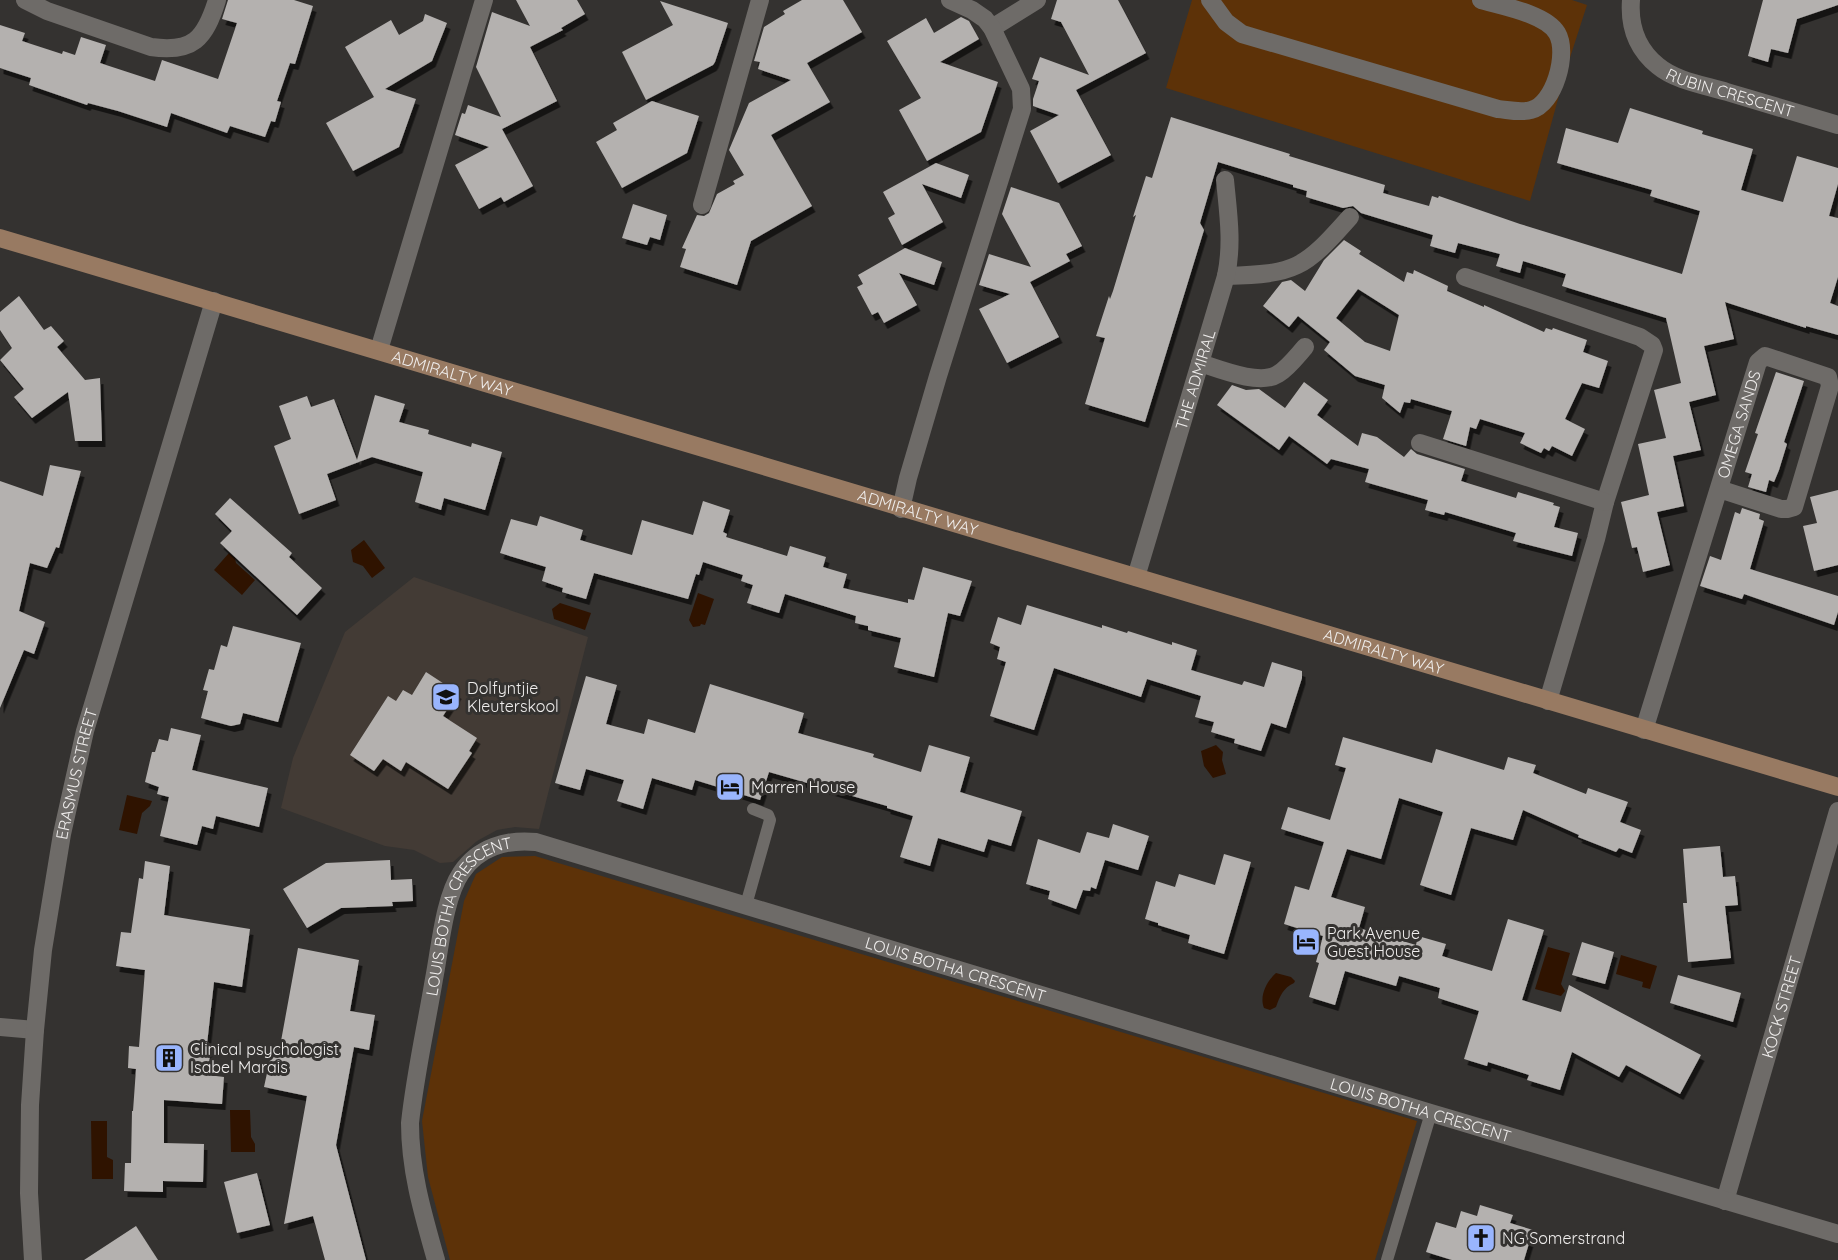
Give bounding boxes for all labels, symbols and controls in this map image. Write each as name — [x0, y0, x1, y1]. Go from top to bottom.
street label: RUBIN CRESCENT — [1663, 64, 1797, 122]
street label: THE ADMIRAL — [1171, 327, 1220, 432]
street label: ADMIRALTY WAY — [390, 346, 515, 401]
street label: OMEGA SANDS — [1713, 368, 1765, 481]
street label: ADMIRALTY WAY — [855, 485, 981, 540]
street label: ADMIRALTY WAY — [1321, 624, 1446, 679]
place label: Dolfyntjie Kleuterskool — [467, 678, 559, 716]
school or university icon: Dolfyntjie Kleuterskool — [430, 681, 462, 713]
street label: ERASMUS STREET — [51, 705, 101, 841]
hotel icon: Marren House — [714, 771, 746, 803]
place label: Marren House — [751, 777, 855, 797]
street label: LOUIS BOTHA CRESCENT — [421, 832, 514, 997]
place label: Park Avenue Guest House — [1327, 923, 1420, 961]
hotel icon: Park Avenue Guest House — [1290, 926, 1322, 958]
street label: LOUIS BOTHA CRESCENT — [863, 932, 1049, 1006]
street label: KOCK STREET — [1757, 953, 1806, 1060]
place label: Clinical psychologist Isabel Marais — [190, 1039, 339, 1077]
building icon: Clinical psychologist Isabel Marais — [153, 1042, 185, 1074]
street label: LOUIS BOTHA CRESCENT — [1328, 1073, 1514, 1146]
church icon: NG Somerstrand — [1465, 1222, 1497, 1254]
place label: NG Somerstrand — [1502, 1228, 1625, 1248]

